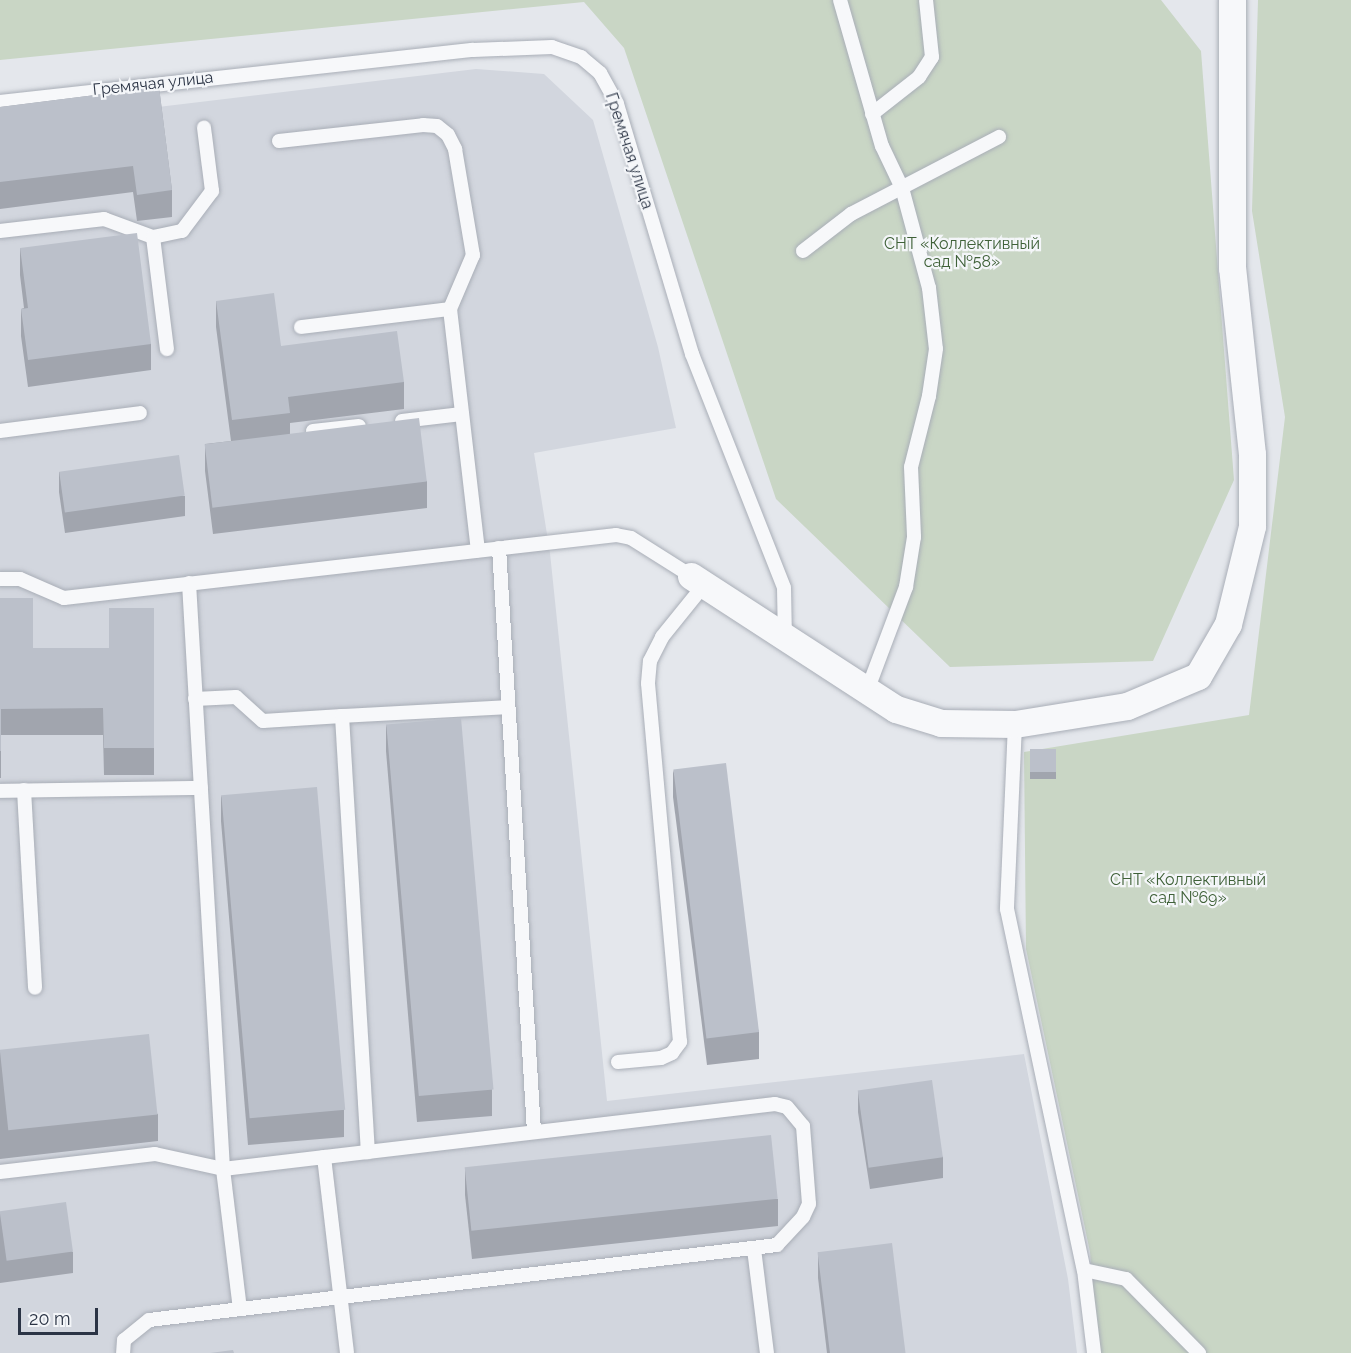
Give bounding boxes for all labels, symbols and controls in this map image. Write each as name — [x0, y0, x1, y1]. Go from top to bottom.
street label: Гремячая улица — [92, 68, 214, 100]
street label: Гремячая улица — [601, 90, 657, 212]
park label: СНТ «Коллективный сад №58» — [884, 234, 1040, 272]
park label: СНТ «Коллективный сад №69» — [1110, 870, 1266, 908]
scale bar — [21, 1296, 100, 1334]
text: 20 m — [29, 1308, 71, 1329]

